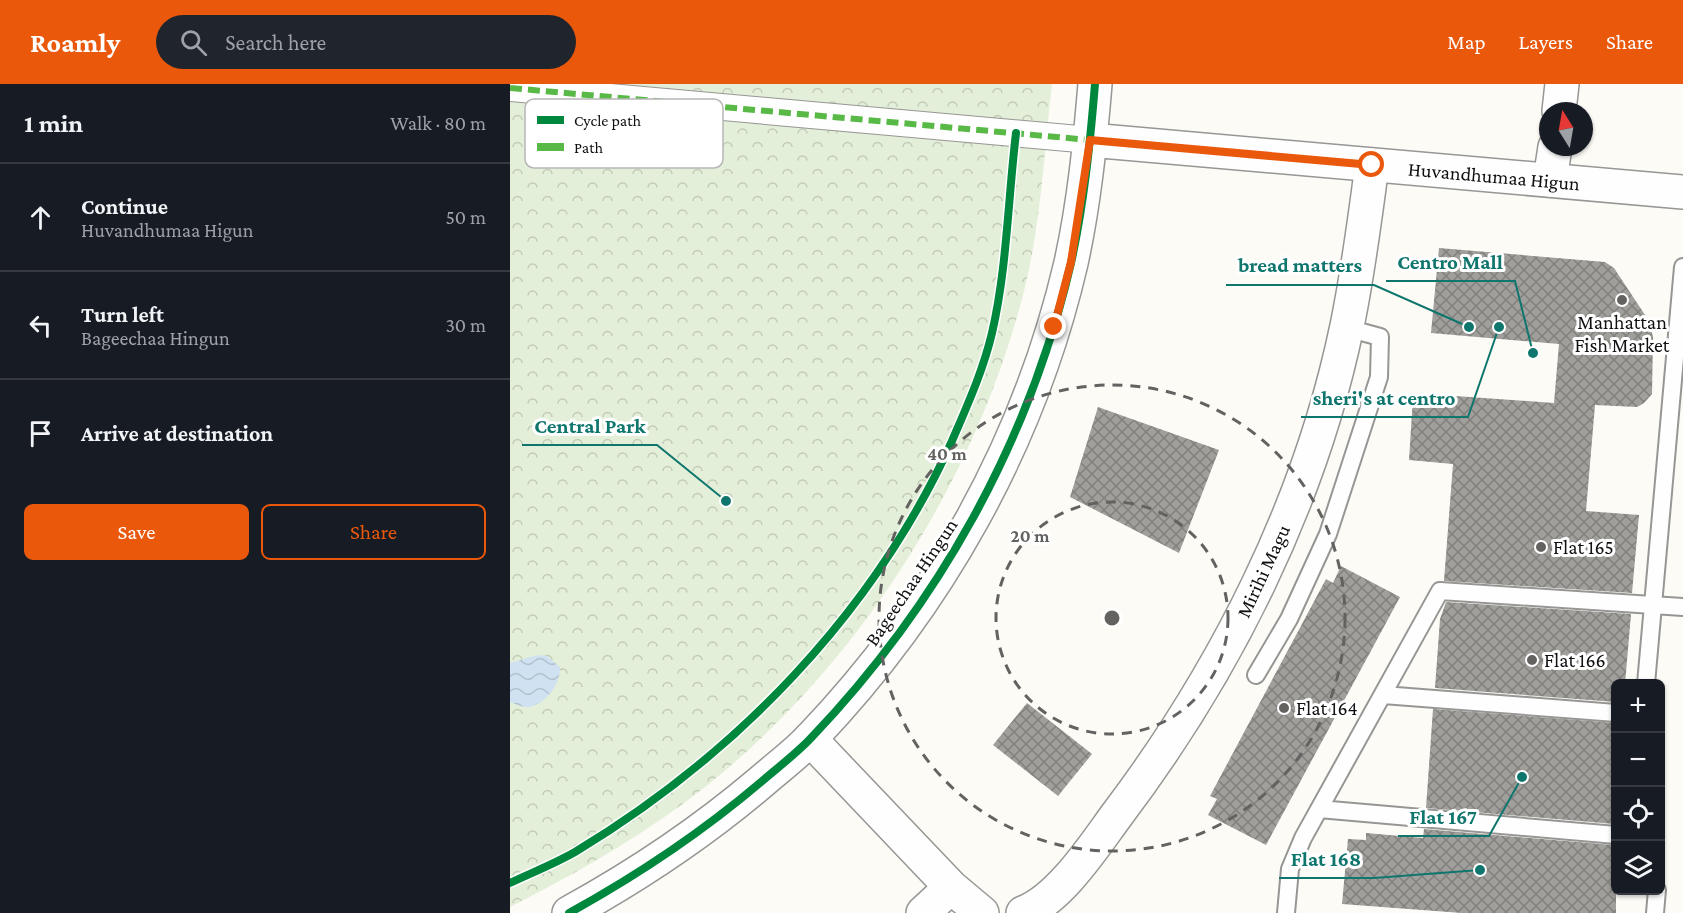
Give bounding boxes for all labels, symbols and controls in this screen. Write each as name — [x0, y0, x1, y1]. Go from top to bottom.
search box — [156, 15, 576, 69]
icon: search — [177, 26, 210, 59]
text: Roamly — [30, 27, 120, 58]
text: Search here — [225, 30, 326, 55]
text: Map — [1447, 30, 1486, 54]
text: Layers — [1519, 30, 1573, 54]
text: Share — [1606, 30, 1653, 54]
legend — [525, 99, 723, 168]
north arrow — [1539, 102, 1593, 156]
text: 1 min — [24, 109, 83, 138]
text: Walk · 80 m — [390, 112, 486, 134]
text: Cycle path — [574, 112, 641, 130]
text: Path — [574, 139, 604, 156]
route start — [1358, 151, 1384, 177]
street label: Huvandhumaa Higun — [1407, 158, 1581, 195]
text: Continue — [81, 194, 168, 219]
icon: ahead — [24, 201, 57, 234]
text: 50 m — [445, 206, 486, 228]
text: Huvandhumaa Higun — [81, 219, 253, 241]
callout: Centro Mall — [1386, 242, 1515, 281]
callout: bread matters — [1226, 246, 1374, 285]
text: Centro Mall — [1397, 250, 1503, 274]
text: bread matters — [1237, 253, 1363, 277]
marker: Manhattan Fish Market — [1615, 293, 1629, 307]
text: Turn left — [81, 302, 164, 327]
icon: left — [24, 309, 57, 342]
place label: Manhattan Fish Market — [1575, 311, 1670, 356]
route end — [1040, 313, 1066, 339]
text: 30 m — [445, 314, 486, 336]
text: Bageechaa Hingun — [81, 327, 230, 349]
callout: sheri's at centro — [1301, 378, 1468, 417]
text: sheri's at centro — [1313, 386, 1455, 410]
callout: Central Park — [522, 406, 657, 445]
text: Central Park — [534, 414, 646, 438]
icon: arrive — [24, 417, 57, 450]
text: Arrive at destination — [81, 421, 273, 446]
text: 40 m — [927, 444, 967, 464]
button: Save — [24, 504, 249, 560]
button: Share — [261, 504, 486, 560]
street label: Bageechaa Hingun — [860, 514, 963, 650]
street label: Mirihi Magu — [1232, 521, 1295, 621]
text: 20 m — [1011, 526, 1050, 546]
place label: Flat 165 — [1553, 536, 1614, 558]
marker: Flat 165 — [1534, 540, 1548, 554]
centre of rings — [1102, 608, 1122, 628]
place label: Flat 166 — [1544, 649, 1606, 671]
marker: Flat 166 — [1525, 653, 1539, 667]
map controls — [1611, 679, 1665, 895]
button: + — [1611, 679, 1665, 733]
place label: Flat 164 — [1296, 697, 1358, 719]
marker: Flat 164 — [1277, 701, 1291, 715]
button: − — [1611, 733, 1665, 787]
button: locate — [1611, 787, 1665, 841]
callout: Flat 167 — [1398, 797, 1489, 836]
text: Flat 167 — [1409, 805, 1477, 829]
callout: Flat 168 — [1279, 839, 1374, 878]
button: layers — [1611, 841, 1665, 895]
text: Flat 168 — [1291, 847, 1361, 871]

